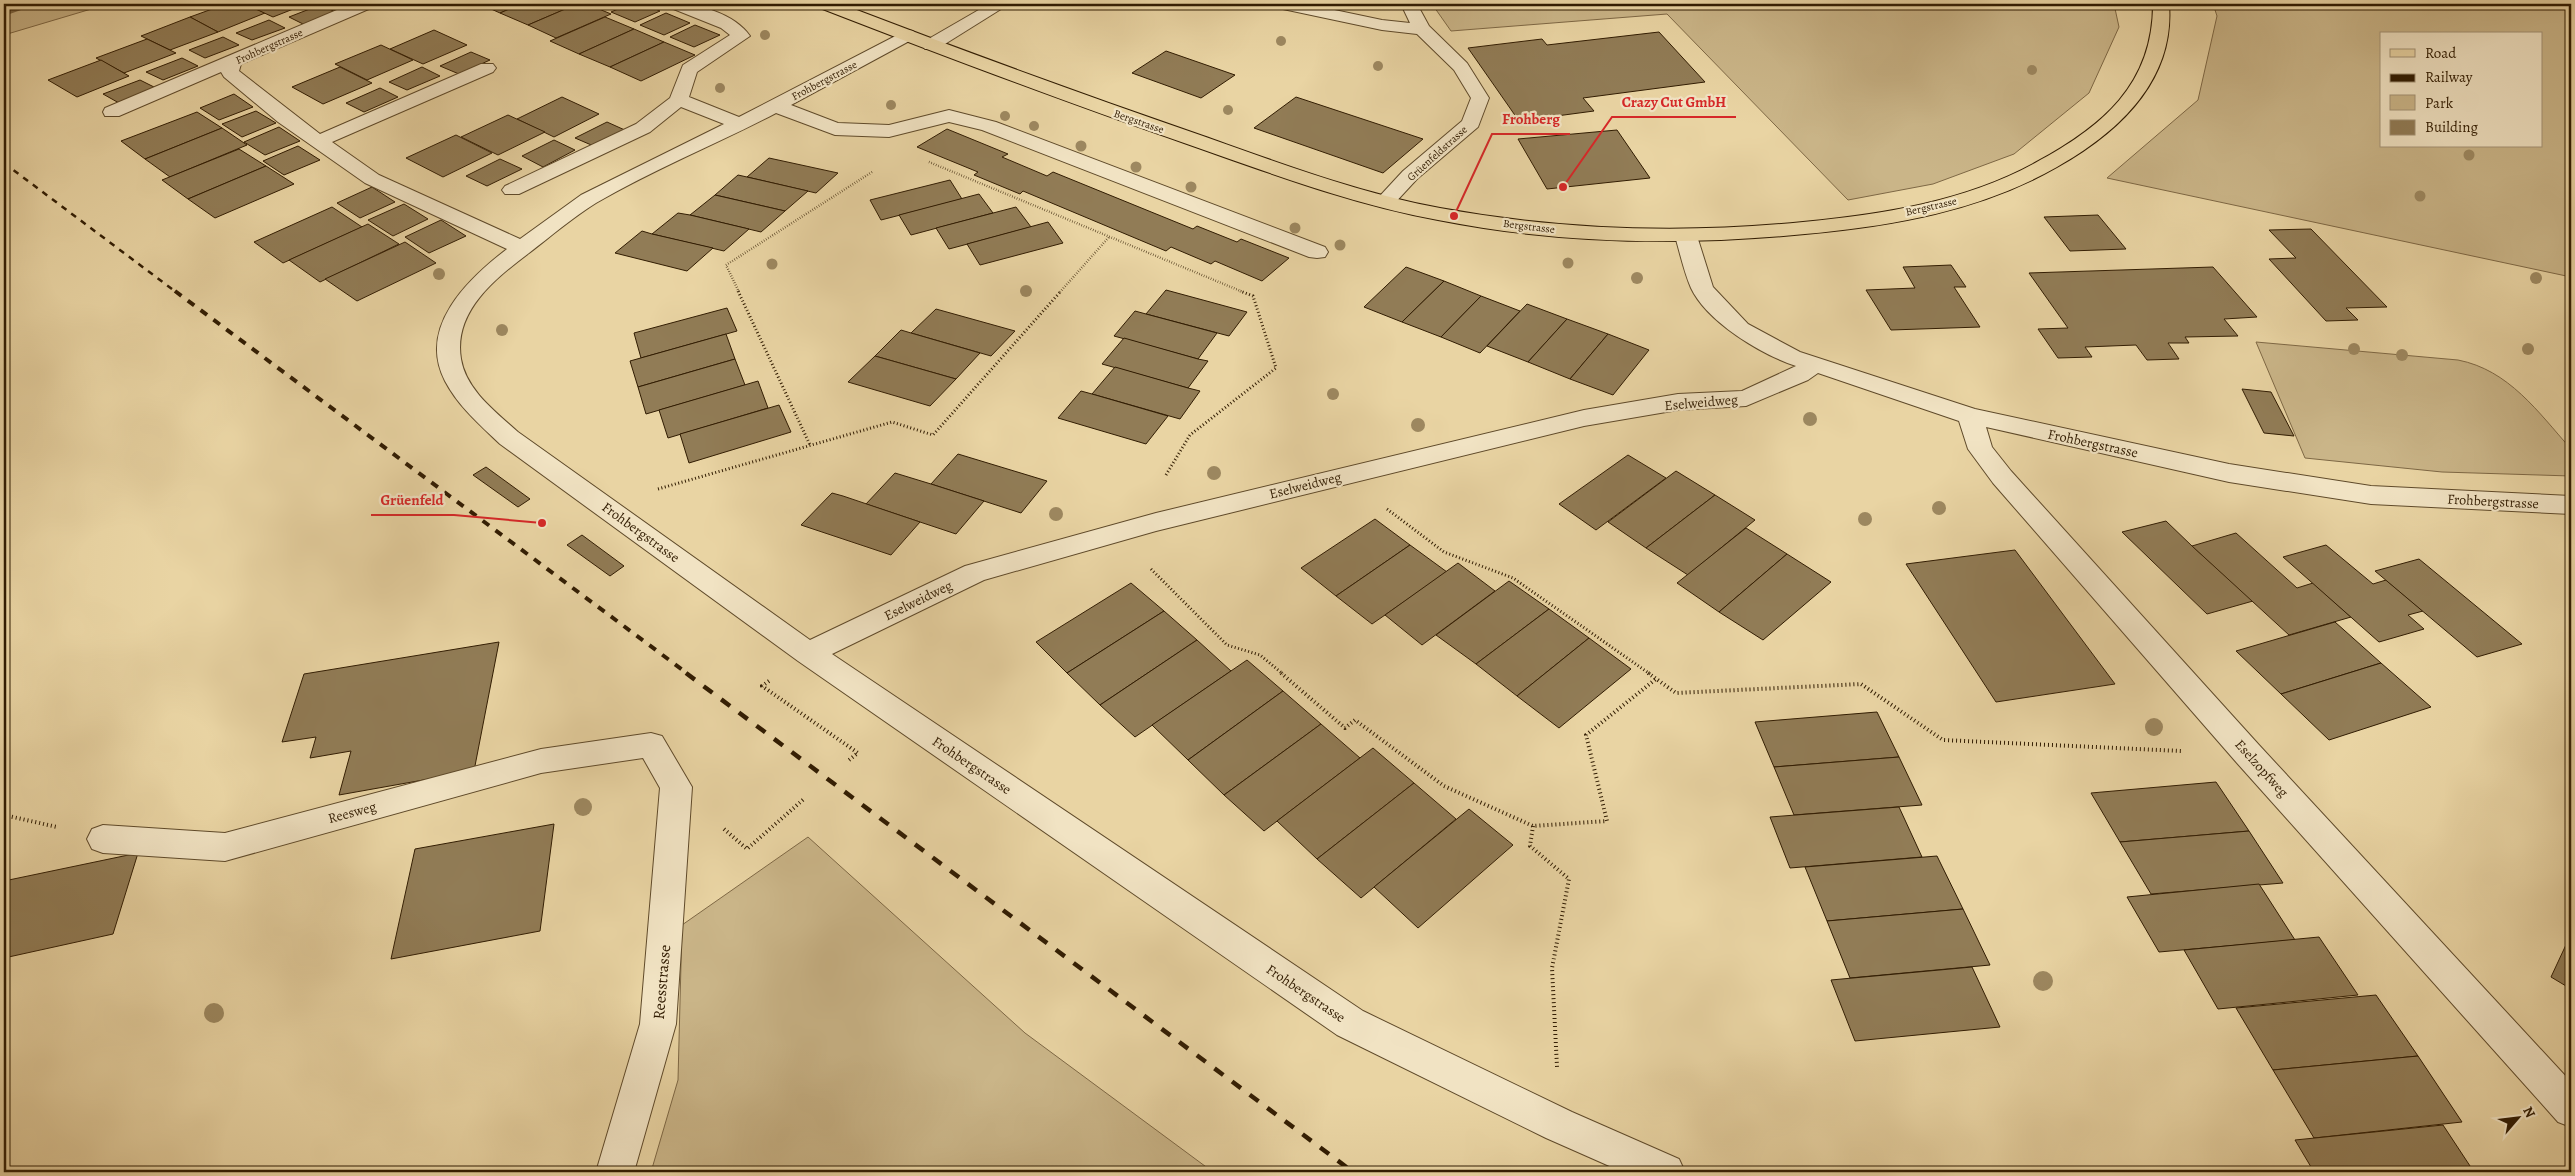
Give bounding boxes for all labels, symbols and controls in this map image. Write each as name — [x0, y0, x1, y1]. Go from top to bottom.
street label: Frohbergstrasse — [233, 25, 305, 68]
legend — [2380, 32, 2542, 148]
text: Road — [2425, 43, 2457, 63]
street label: Frohbergstrasse — [789, 57, 860, 104]
text: Railway — [2425, 67, 2473, 87]
callout: Crazy Cut GmbH — [1612, 87, 1736, 117]
text: Crazy Cut GmbH — [1622, 92, 1726, 112]
text: Park — [2425, 93, 2454, 113]
callout: Frohberg — [1492, 104, 1570, 134]
street label: Bergstrasse — [1112, 106, 1166, 137]
text: Frohberg — [1502, 109, 1560, 129]
text: Building — [2425, 117, 2478, 137]
street label: Grüenfeldstrasse — [1404, 122, 1471, 184]
street label: Bergstrasse — [1904, 193, 1958, 220]
street label: Bergstrasse — [1502, 216, 1556, 237]
street label: Eselweidweg — [1663, 390, 1739, 415]
street label: Frohbergstrasse — [2046, 425, 2140, 462]
street label: Eselweidweg — [1267, 467, 1343, 504]
callout: Grüenfeld — [371, 485, 454, 515]
text: Grüenfeld — [380, 490, 444, 510]
street label: Frohbergstrasse — [2447, 490, 2539, 513]
street label: Frohbergstrasse — [598, 498, 683, 567]
street label: Eselweidweg — [881, 576, 956, 625]
street label: Frohbergstrasse — [928, 732, 1015, 799]
street label: Eselzopfweg — [2231, 735, 2293, 801]
street label: Reesweg — [326, 797, 378, 828]
street label: Reesstrasse — [648, 944, 676, 1021]
street label: Frohbergstrasse — [1262, 960, 1349, 1027]
north arrow — [2492, 1094, 2542, 1144]
text: N — [2518, 1103, 2540, 1121]

